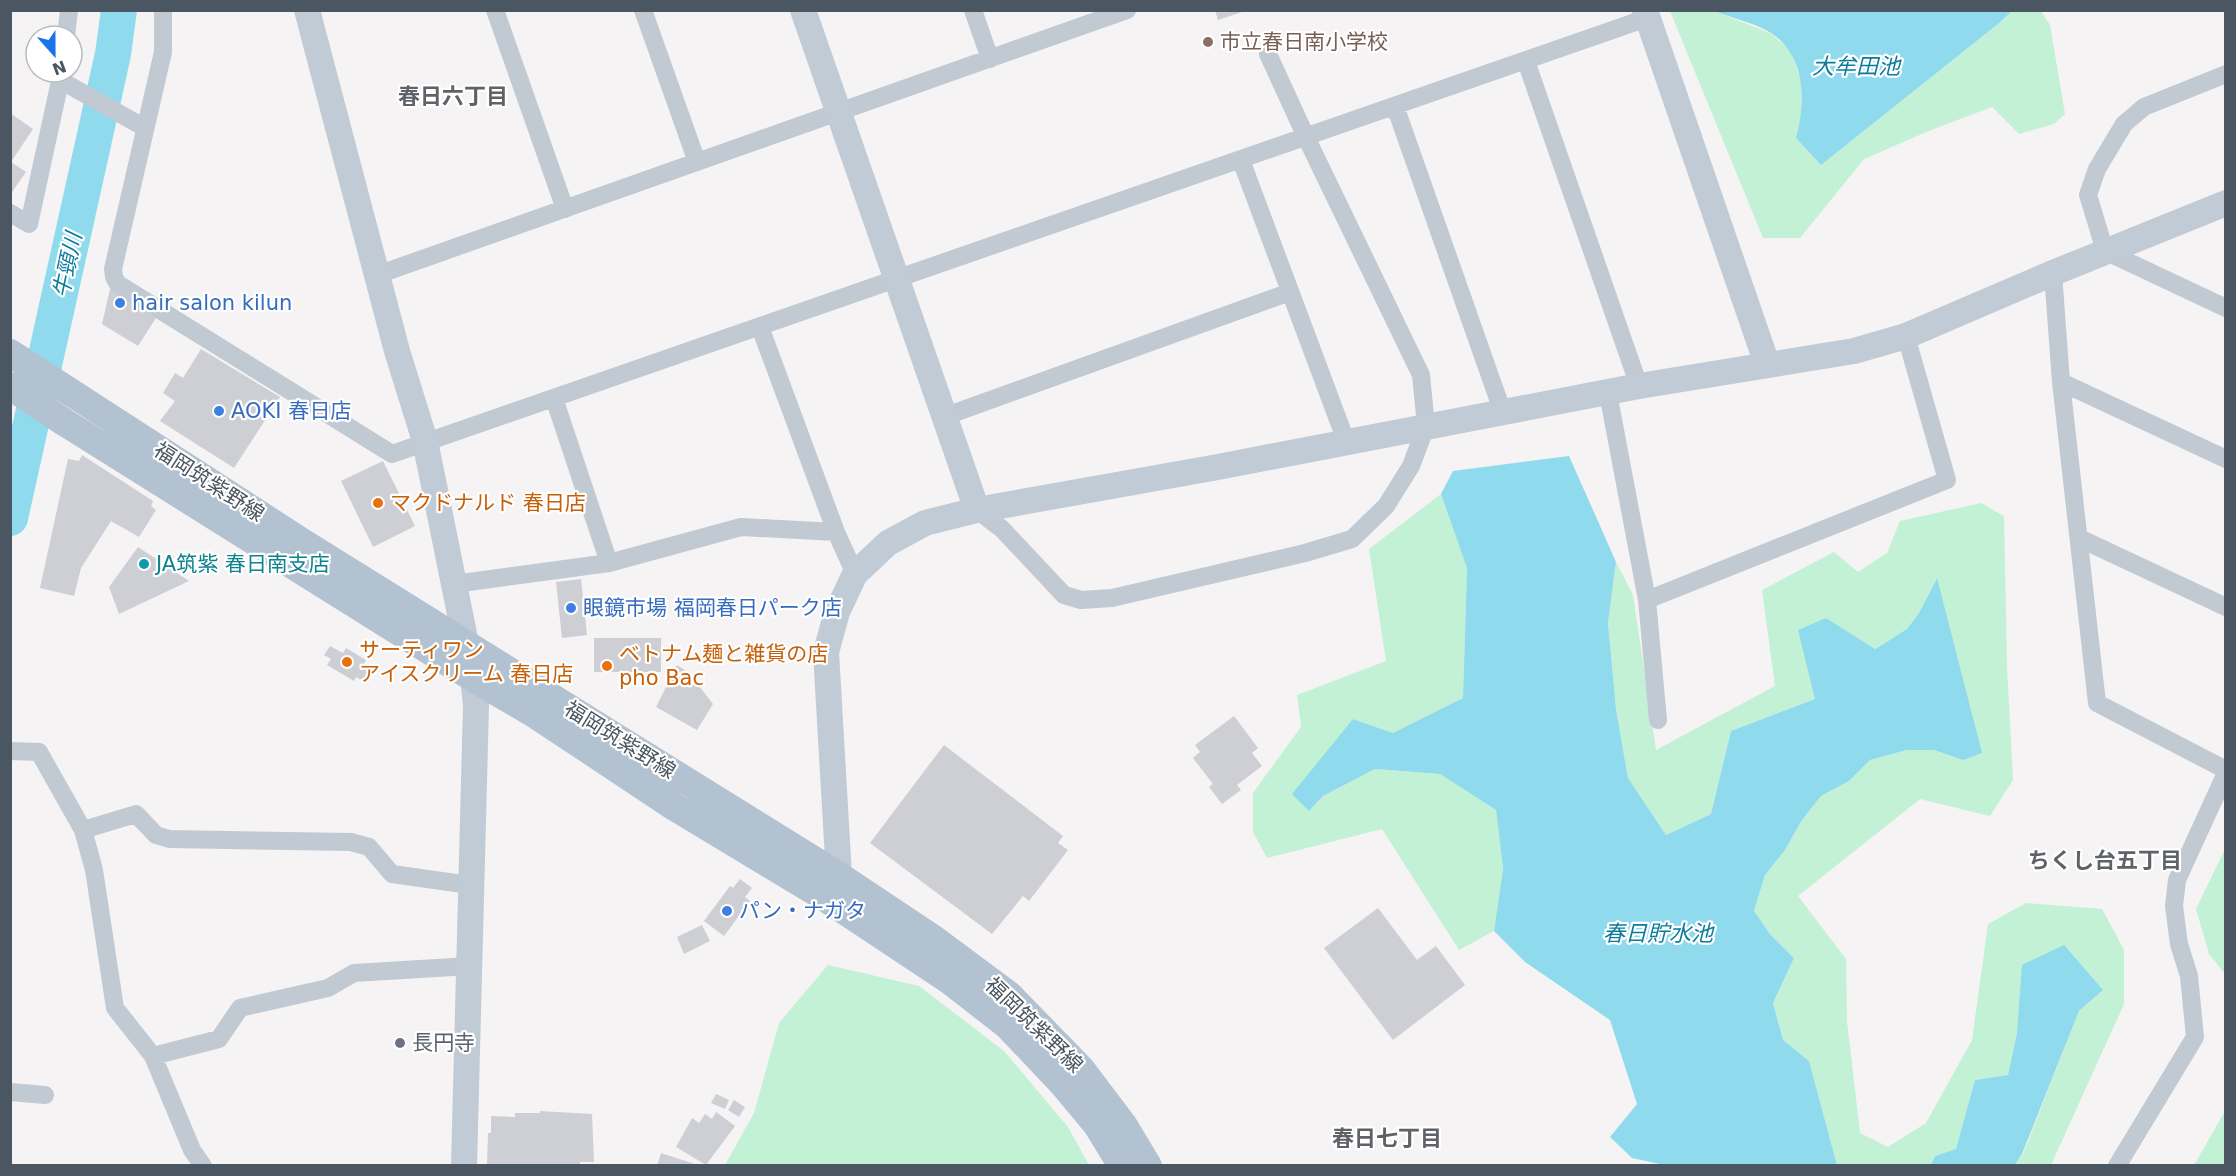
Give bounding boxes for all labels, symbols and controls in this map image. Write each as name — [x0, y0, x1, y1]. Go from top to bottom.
north arrow — [24, 24, 84, 84]
place label: 市立春日南小学校 — [1220, 30, 1388, 54]
marker: 市立春日南小学校 — [1201, 35, 1215, 49]
water label: 大牟田池 — [1812, 54, 1902, 79]
text: N — [50, 56, 69, 79]
district label: 春日六丁目 — [398, 84, 508, 109]
water label: 牛頸川 — [48, 228, 87, 300]
place label: hair salon kilun — [132, 291, 292, 315]
marker: hair salon kilun — [113, 296, 127, 310]
place label: AOKI 春日店 — [231, 399, 351, 423]
marker: AOKI 春日店 — [212, 404, 226, 418]
street label: 福岡筑紫野線 — [150, 438, 268, 526]
place label: マクドナルド 春日店 — [390, 491, 586, 515]
marker: マクドナルド 春日店 — [371, 496, 385, 510]
place label: JA筑紫 春日南支店 — [154, 552, 330, 576]
marker: JA筑紫 春日南支店 — [137, 557, 151, 571]
place label: 眼鏡市場 福岡春日パーク店 — [583, 596, 842, 620]
marker: 眼鏡市場 福岡春日パーク店 — [564, 601, 578, 615]
place label: サーティワン アイスクリーム 春日店 — [359, 638, 573, 686]
place label: ベトナム麺と雑貨の店 pho Bac — [619, 642, 828, 690]
marker: サーティワン アイスクリーム 春日店 — [340, 655, 354, 669]
marker: ベトナム麺と雑貨の店 pho Bac — [600, 659, 614, 673]
street label: 福岡筑紫野線 — [560, 696, 680, 784]
district label: ちくし台五丁目 — [2028, 848, 2182, 873]
place label: パン・ナガタ — [739, 899, 866, 923]
marker: パン・ナガタ — [720, 904, 734, 918]
water label: 春日貯水池 — [1603, 921, 1715, 946]
street label: 福岡筑紫野線 — [980, 973, 1088, 1077]
place label: 長円寺 — [412, 1031, 475, 1055]
marker: 長円寺 — [393, 1036, 407, 1050]
district label: 春日七丁目 — [1332, 1126, 1442, 1151]

